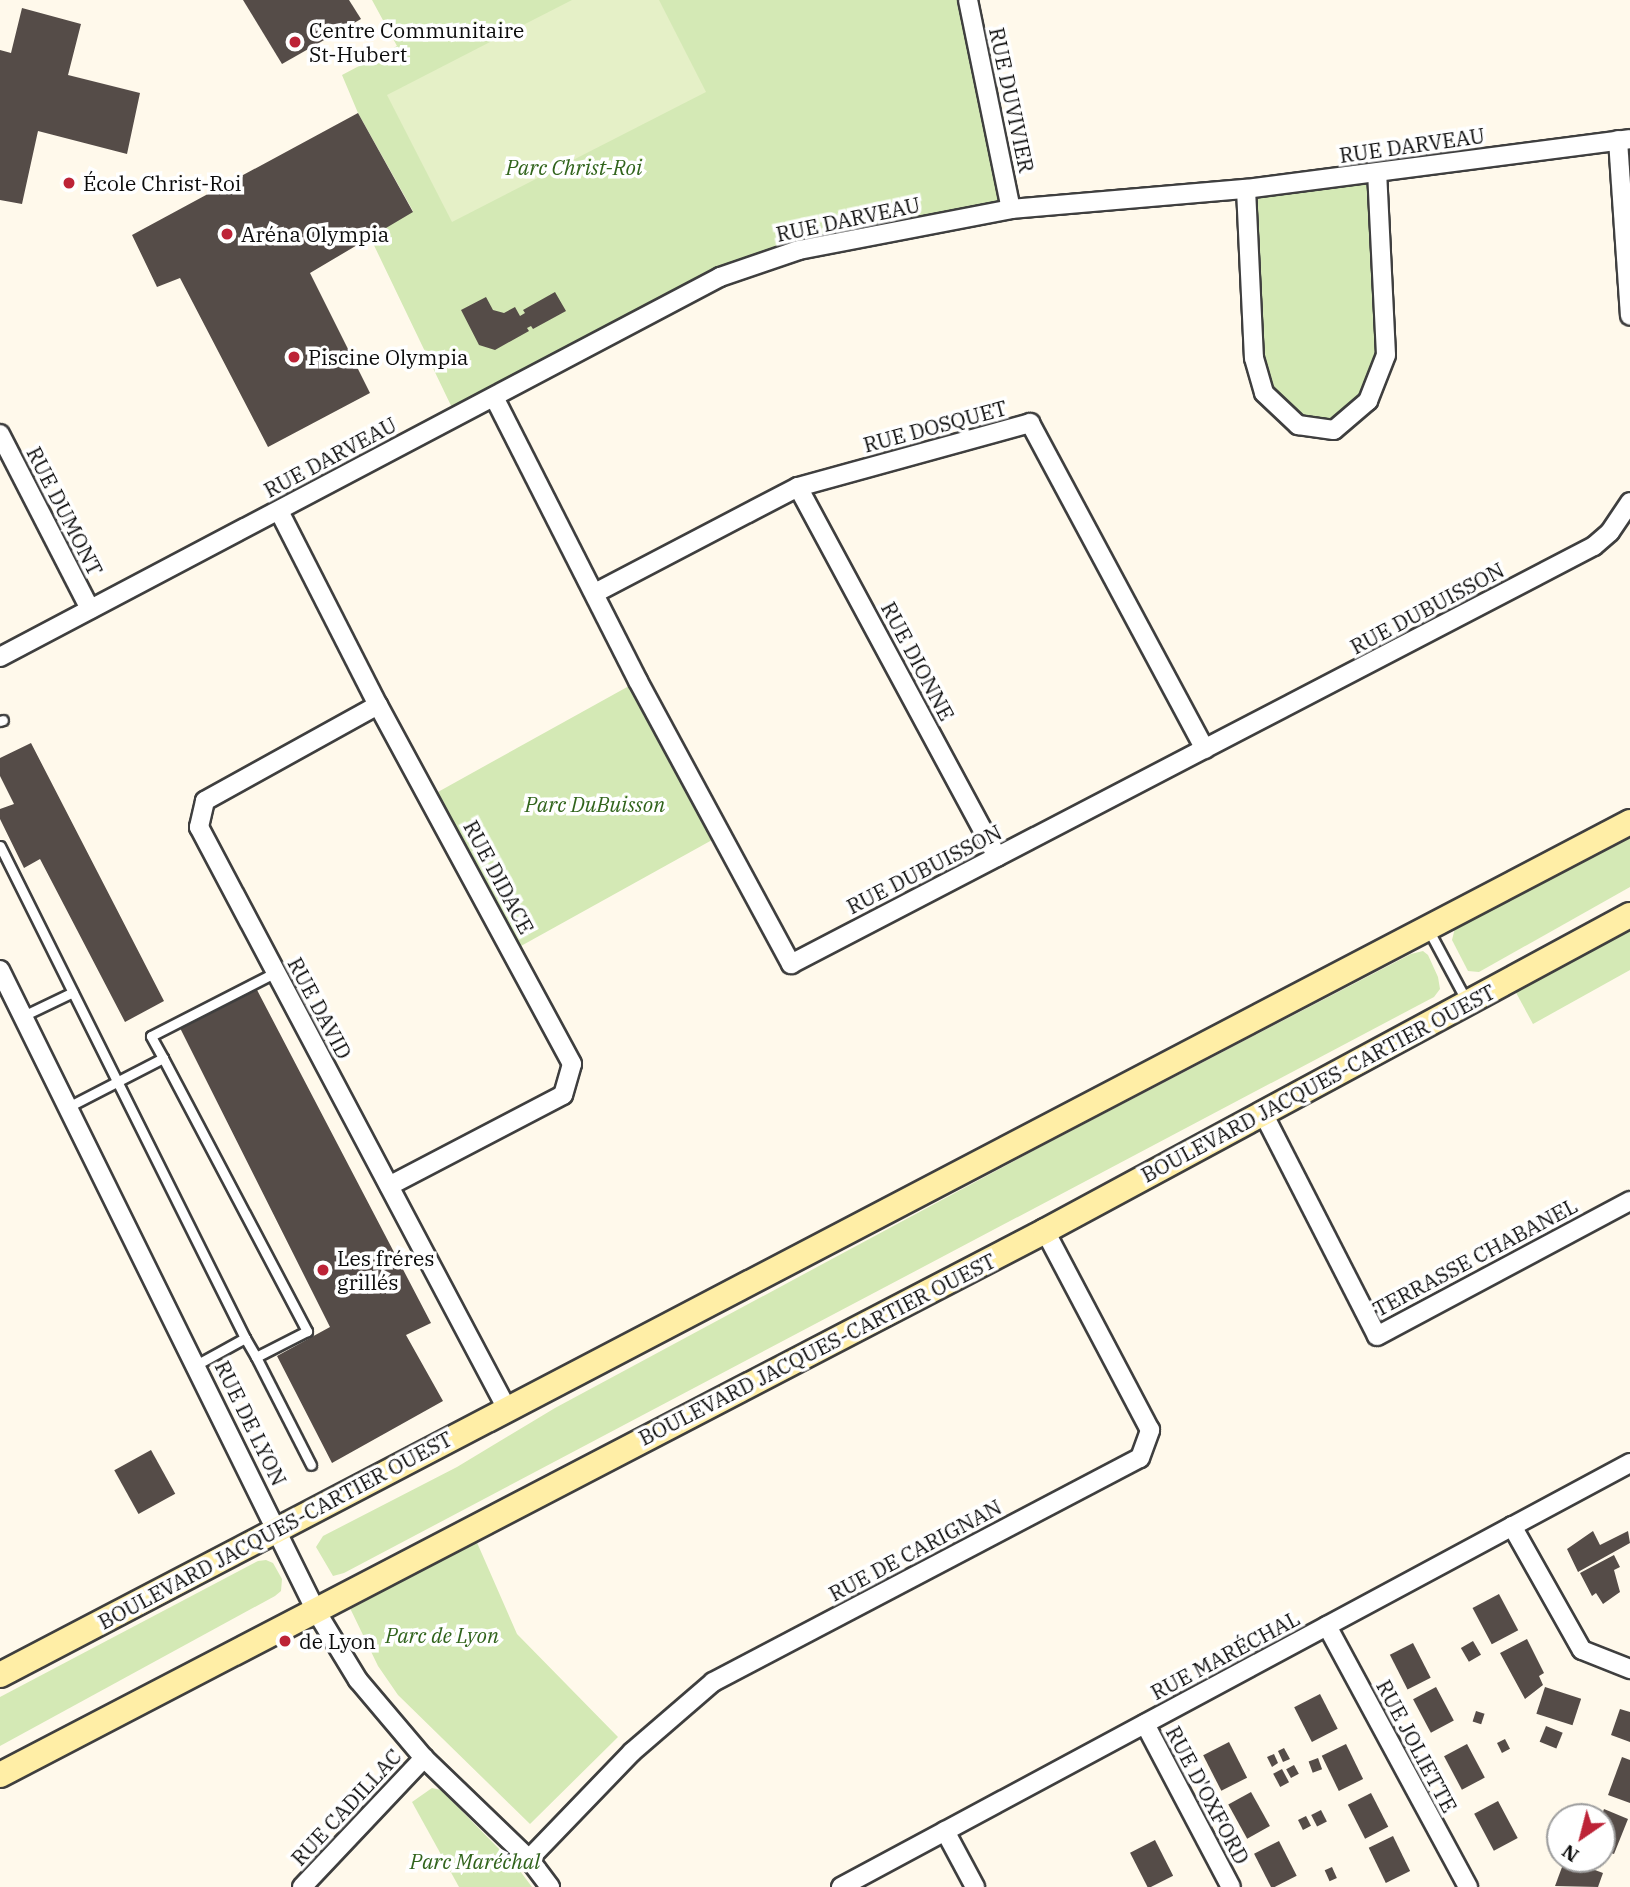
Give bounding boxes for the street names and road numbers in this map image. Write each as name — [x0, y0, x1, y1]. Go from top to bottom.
street label: RUE DUVIVIER — [984, 25, 1040, 175]
street label: RUE DARVEAU — [1338, 122, 1486, 168]
street label: RUE DARVEAU — [774, 191, 922, 247]
street label: RUE DOSQUET — [860, 395, 1010, 457]
street label: RUE DARVEAU — [259, 411, 401, 503]
street label: RUE DUMONT — [22, 442, 108, 580]
street label: RUE DUBUISSON — [1346, 557, 1508, 659]
street label: RUE DIONNE — [876, 597, 960, 725]
street label: RUE DIDACE — [459, 816, 539, 938]
street label: RUE DUBUISSON — [842, 819, 1006, 919]
street label: RUE DAVID — [283, 953, 357, 1063]
street label: BOULEVARD JACQUES-CARTIER OUEST — [1137, 979, 1499, 1187]
street label: TERRASSE CHABANEL — [1369, 1192, 1581, 1322]
street label: BOULEVARD JACQUES-CARTIER OUEST — [634, 1248, 1000, 1450]
street label: RUE DE LYON — [210, 1356, 292, 1490]
street label: BOULEVARD JACQUES-CARTIER OUEST — [94, 1426, 456, 1634]
street label: RUE DE CARIGNAN — [824, 1494, 1006, 1606]
street label: RUE MARÉCHAL — [1146, 1605, 1304, 1705]
street label: RUE JOLIETTE — [1371, 1675, 1463, 1817]
street label: RUE D'OXFORD — [1161, 1722, 1255, 1868]
street label: RUE CADILLAC — [286, 1744, 406, 1870]

